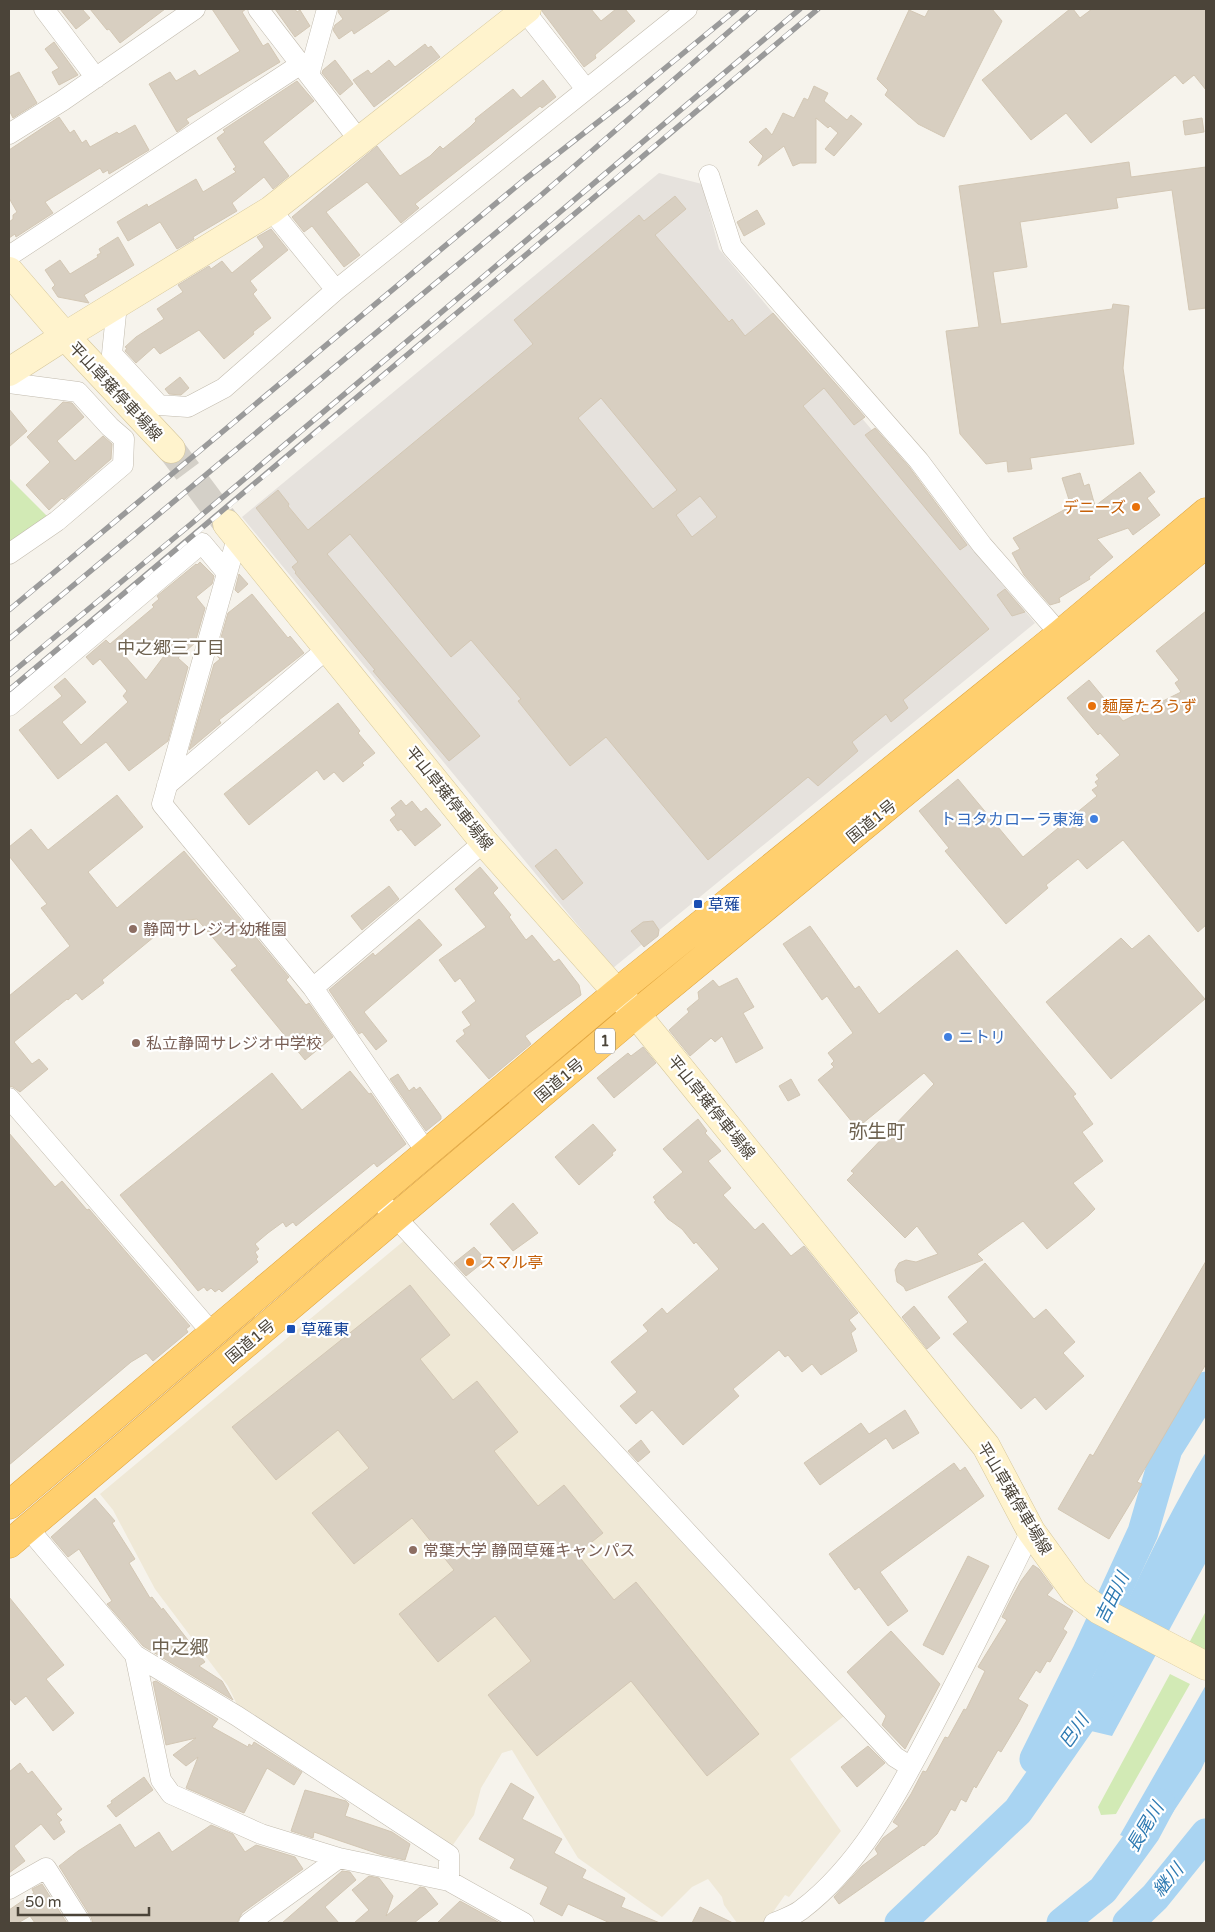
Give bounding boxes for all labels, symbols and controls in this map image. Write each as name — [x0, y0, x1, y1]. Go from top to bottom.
street label: 平山草薙停車場線 — [64, 338, 166, 445]
place label: デニーズ — [1063, 498, 1126, 518]
marker: デニーズ — [1130, 501, 1142, 513]
district label: 中之郷三丁目 — [117, 637, 225, 659]
place label: 麺屋たろうず — [1102, 697, 1197, 717]
marker: 麺屋たろうず — [1086, 700, 1098, 712]
street label: 平山草薙停車場線 — [401, 743, 497, 855]
street label: 国道1号 — [843, 796, 900, 848]
place label: トヨタカローラ東海 — [940, 810, 1084, 830]
marker: トヨタカローラ東海 — [1088, 813, 1100, 825]
place label: 草薙 — [708, 895, 740, 915]
marker: 草薙 — [692, 898, 704, 910]
place label: 静岡サレジオ幼稚園 — [143, 920, 287, 940]
marker: 静岡サレジオ幼稚園 — [127, 923, 139, 935]
road number: 1 — [595, 1028, 615, 1054]
place label: ニトリ — [958, 1028, 1006, 1048]
marker: ニトリ — [942, 1031, 954, 1043]
place label: 私立静岡サレジオ中学校 — [146, 1034, 322, 1054]
marker: 私立静岡サレジオ中学校 — [130, 1037, 142, 1049]
street label: 平山草薙停車場線 — [663, 1052, 759, 1164]
street label: 国道1号 — [531, 1054, 588, 1107]
district label: 弥生町 — [848, 1121, 906, 1143]
place label: スマル亭 — [480, 1253, 544, 1273]
marker: スマル亭 — [464, 1256, 476, 1268]
street label: 国道1号 — [222, 1315, 279, 1368]
place label: 草薙東 — [301, 1320, 349, 1340]
marker: 草薙東 — [285, 1323, 297, 1335]
street label: 平山草薙停車場線 — [973, 1438, 1056, 1559]
place label: 常葉大学 静岡草薙キャンパス — [423, 1541, 635, 1561]
marker: 常葉大学 静岡草薙キャンパス — [407, 1544, 419, 1556]
water label: 吉田川 — [1090, 1567, 1135, 1627]
district label: 中之郷 — [151, 1637, 209, 1659]
water label: 巴川 — [1055, 1708, 1094, 1752]
water label: 長尾川 — [1122, 1796, 1169, 1856]
water label: 継川 — [1148, 1858, 1189, 1901]
scale bar — [18, 1884, 149, 1916]
text: 50 m — [25, 1893, 62, 1911]

